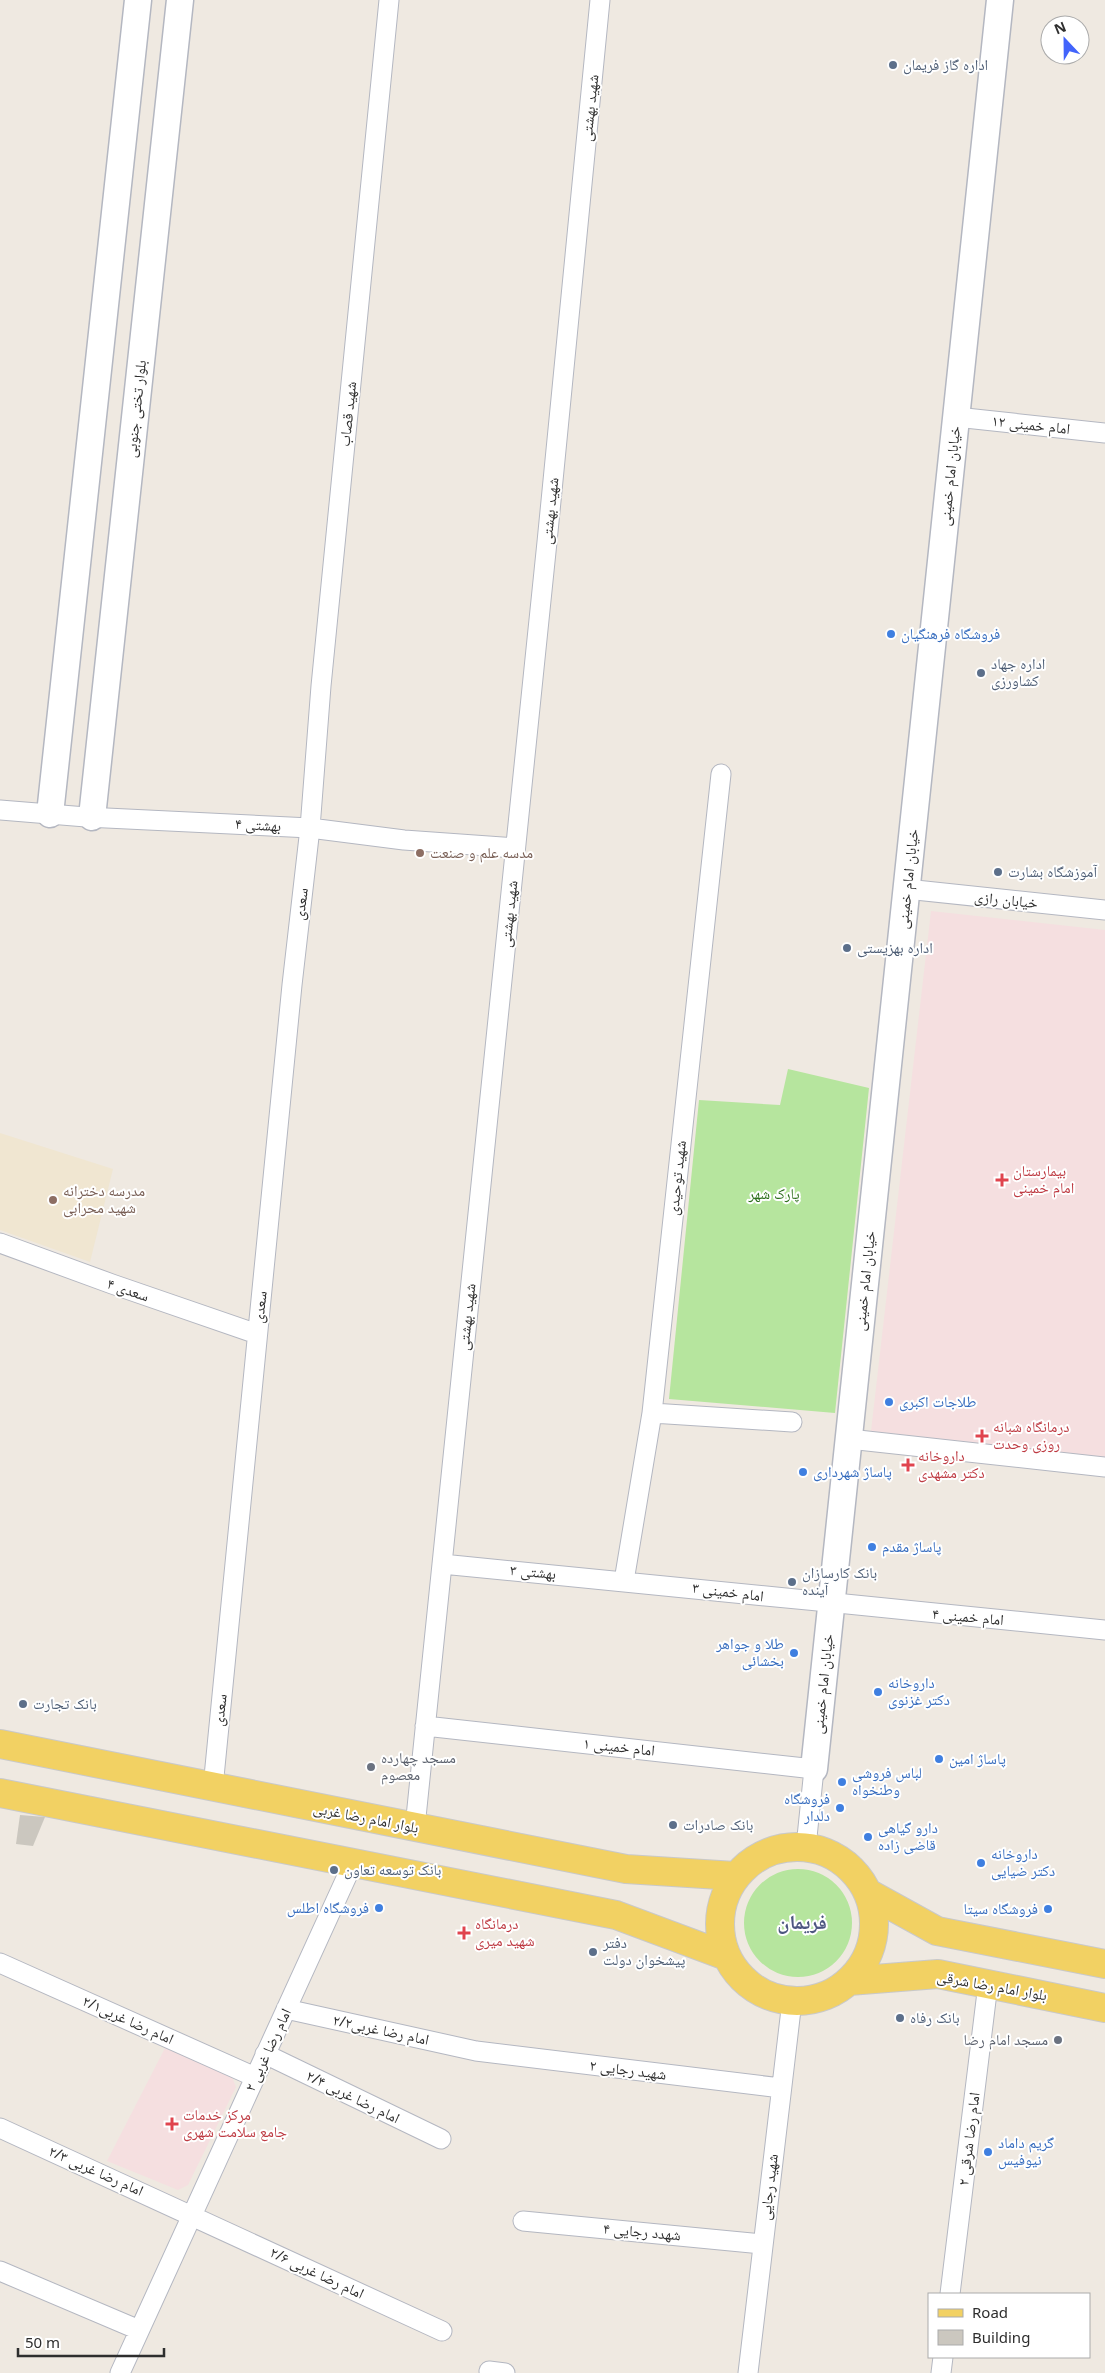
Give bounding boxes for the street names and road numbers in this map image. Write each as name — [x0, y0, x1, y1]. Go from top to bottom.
street label: شهید بهشتی — [576, 73, 603, 143]
street label: بلوار تختی جنوبی — [120, 359, 151, 459]
street label: شهید قصاب — [334, 380, 360, 447]
street label: امام خمینی ۱۲ — [991, 410, 1071, 439]
street label: خیابان امام خمینی — [934, 424, 965, 527]
street label: شهید بهشتی — [536, 476, 563, 546]
street label: بهشتی ۴ — [234, 813, 282, 836]
street label: خیابان امام خمینی — [892, 827, 923, 930]
street label: شهید بهشتی — [495, 879, 522, 949]
street label: سعدی — [288, 886, 313, 921]
street label: خیابان رازی — [973, 886, 1039, 913]
street label: شهید توحیدی — [662, 1139, 691, 1217]
street label: خیابان امام خمینی — [849, 1229, 880, 1332]
street label: سعدی ۴ — [104, 1273, 152, 1307]
street label: شهید بهشتی — [453, 1282, 480, 1352]
street label: سعدی — [247, 1290, 272, 1324]
street label: بهشتی ۳ — [509, 1559, 557, 1584]
street label: امام خمینی ۳ — [691, 1577, 765, 1606]
street label: امام خمینی ۴ — [931, 1603, 1005, 1630]
street label: خیابان امام خمینی — [807, 1632, 838, 1735]
street label: سعدی — [207, 1693, 232, 1727]
street label: امام خمینی ۱ — [582, 1732, 656, 1761]
street label: بلوار امام رضا غربی — [312, 1797, 421, 1838]
street label: بلوار امام رضا شرقی — [935, 1965, 1049, 2006]
street label: امام رضا غربی۲/۱ — [79, 1990, 177, 2049]
street label: امام رضا غربی ۲ — [239, 2005, 296, 2095]
street label: امام رضا غربی۲/۲ — [331, 2009, 431, 2050]
street label: شهید رجایی ۲ — [588, 2054, 668, 2085]
street label: امام رضا غربی ۲/۴ — [303, 2065, 404, 2128]
street label: امام رضا شرقی ۲ — [952, 2091, 985, 2187]
street label: امام رضا غربی ۲/۳ — [45, 2140, 147, 2201]
street label: شهید رجایی — [754, 2152, 783, 2221]
street label: شهدد رجایی ۴ — [602, 2218, 682, 2245]
street label: امام رضا غربی ۲/۶ — [267, 2242, 368, 2304]

